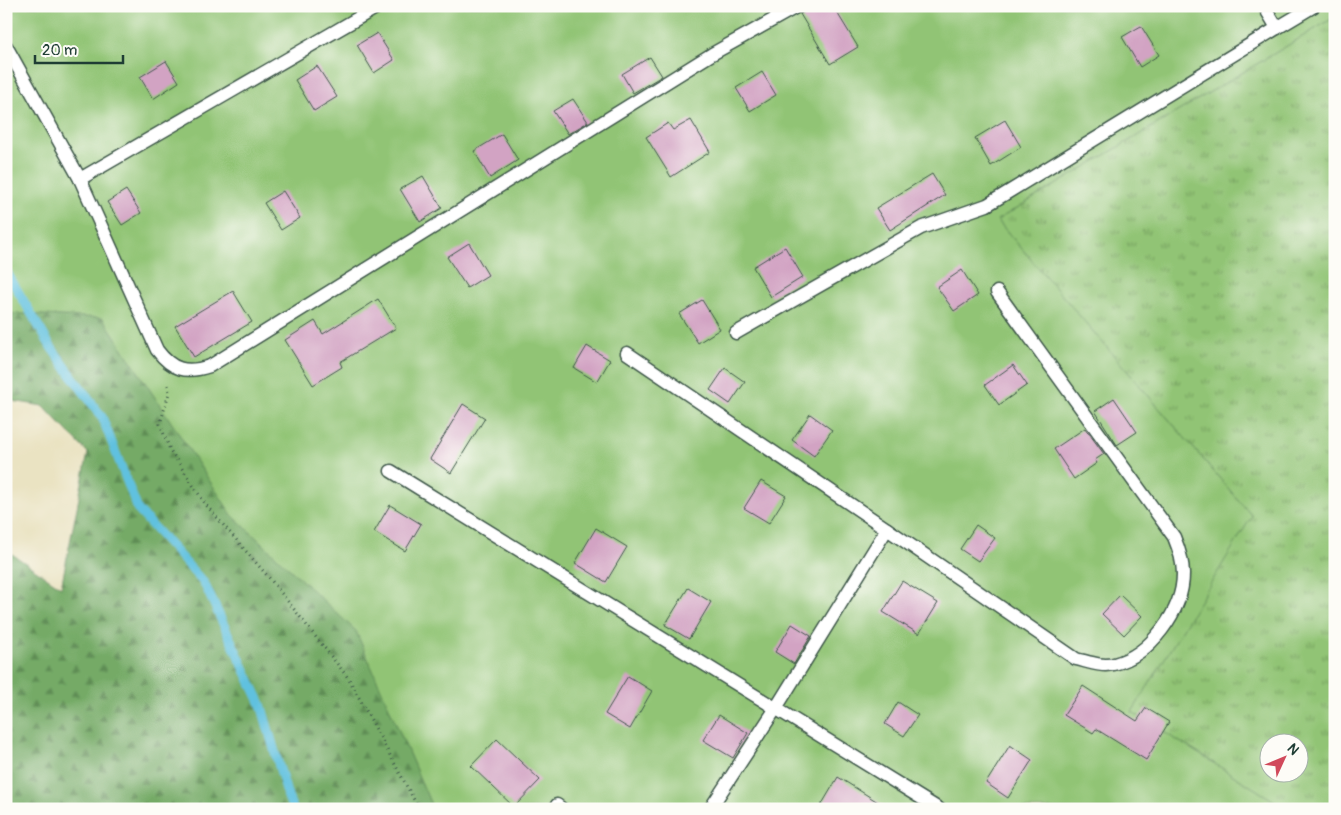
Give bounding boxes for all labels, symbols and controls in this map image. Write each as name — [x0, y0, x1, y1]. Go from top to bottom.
scale bar — [35, 32, 122, 64]
text: 20 m — [42, 41, 77, 60]
north arrow — [1258, 732, 1308, 782]
text: N — [1284, 740, 1302, 759]

